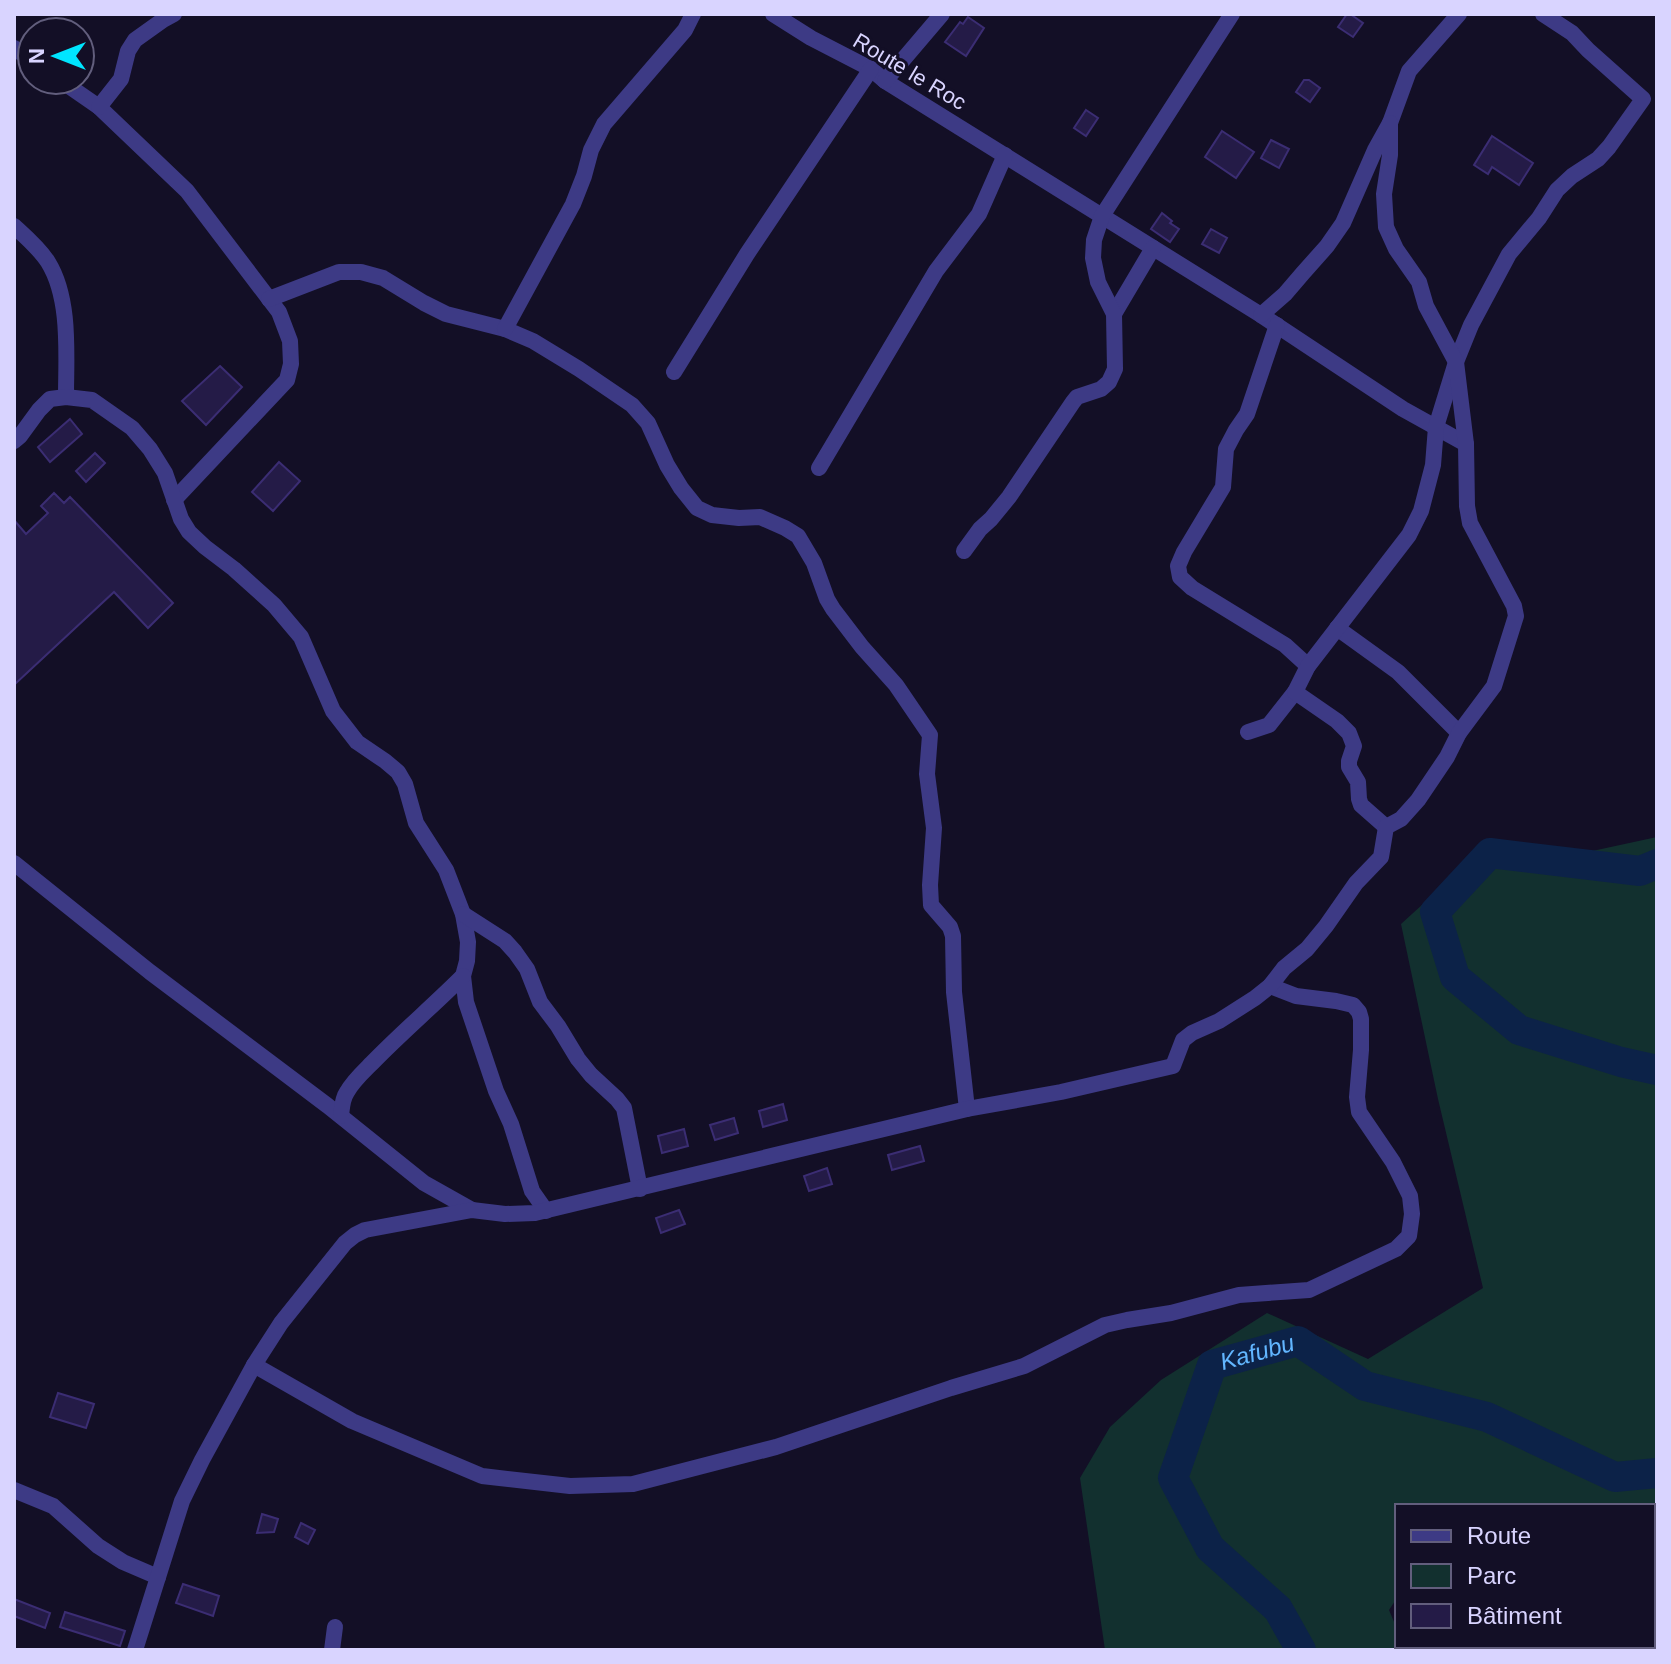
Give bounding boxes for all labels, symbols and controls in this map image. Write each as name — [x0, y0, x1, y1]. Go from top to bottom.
north arrow — [16, 16, 96, 96]
street label: Route le Roc — [849, 28, 971, 115]
text: N — [24, 48, 49, 64]
water label: Kafubu — [1217, 1329, 1297, 1375]
legend — [1395, 1504, 1655, 1648]
text: Route — [1467, 1522, 1531, 1549]
text: Parc — [1467, 1562, 1516, 1589]
text: Bâtiment — [1467, 1602, 1562, 1629]

